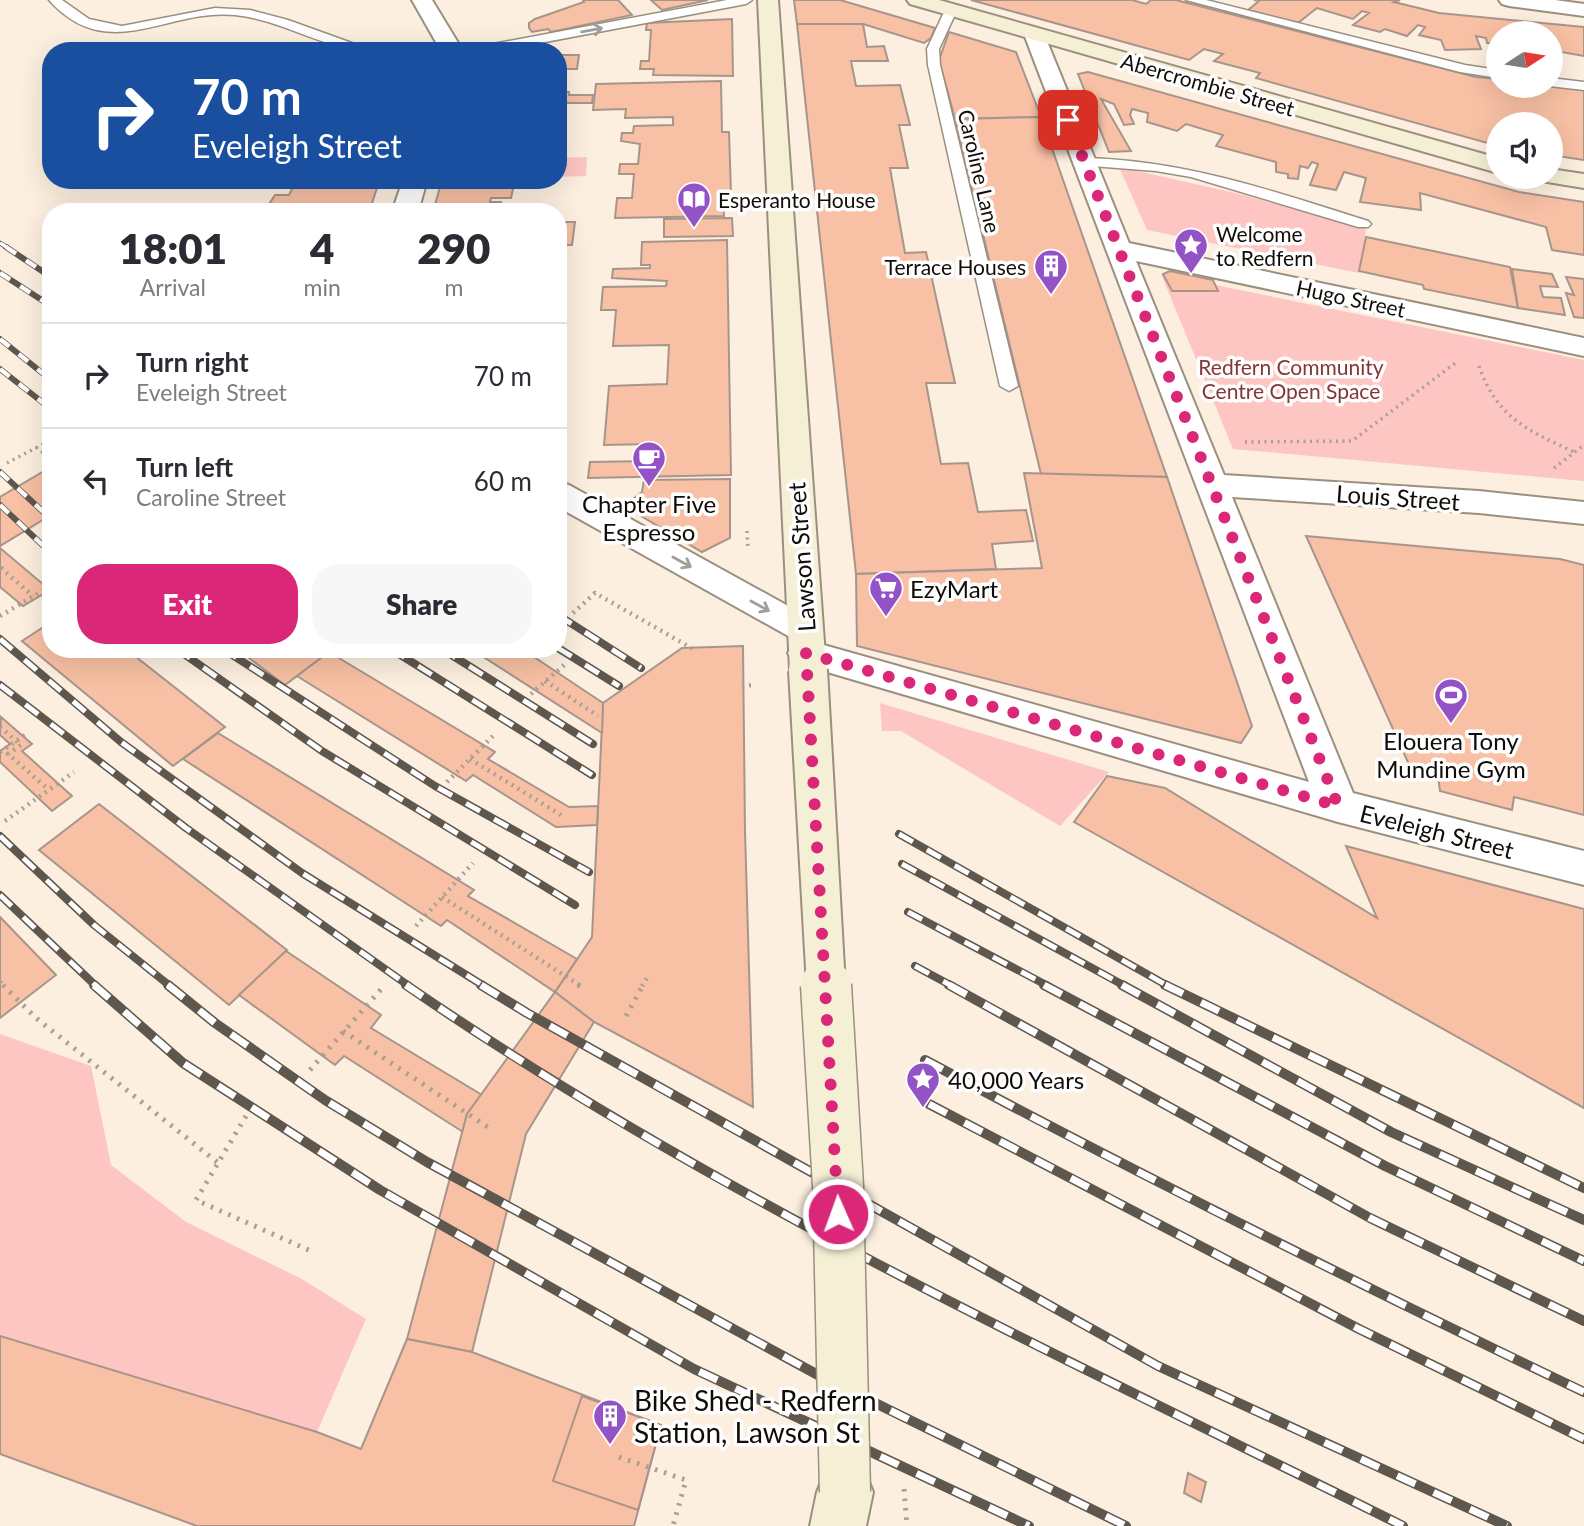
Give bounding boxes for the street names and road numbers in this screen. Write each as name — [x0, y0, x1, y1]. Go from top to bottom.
street label: Abercrombie Street — [1118, 47, 1298, 121]
street label: Caroline Lane — [954, 107, 1006, 235]
street label: Hugo Street — [1294, 274, 1408, 322]
street label: Louis Street — [1335, 478, 1461, 516]
street label: Lawson Street — [781, 481, 821, 633]
street label: Eveleigh Street — [1357, 798, 1517, 864]

